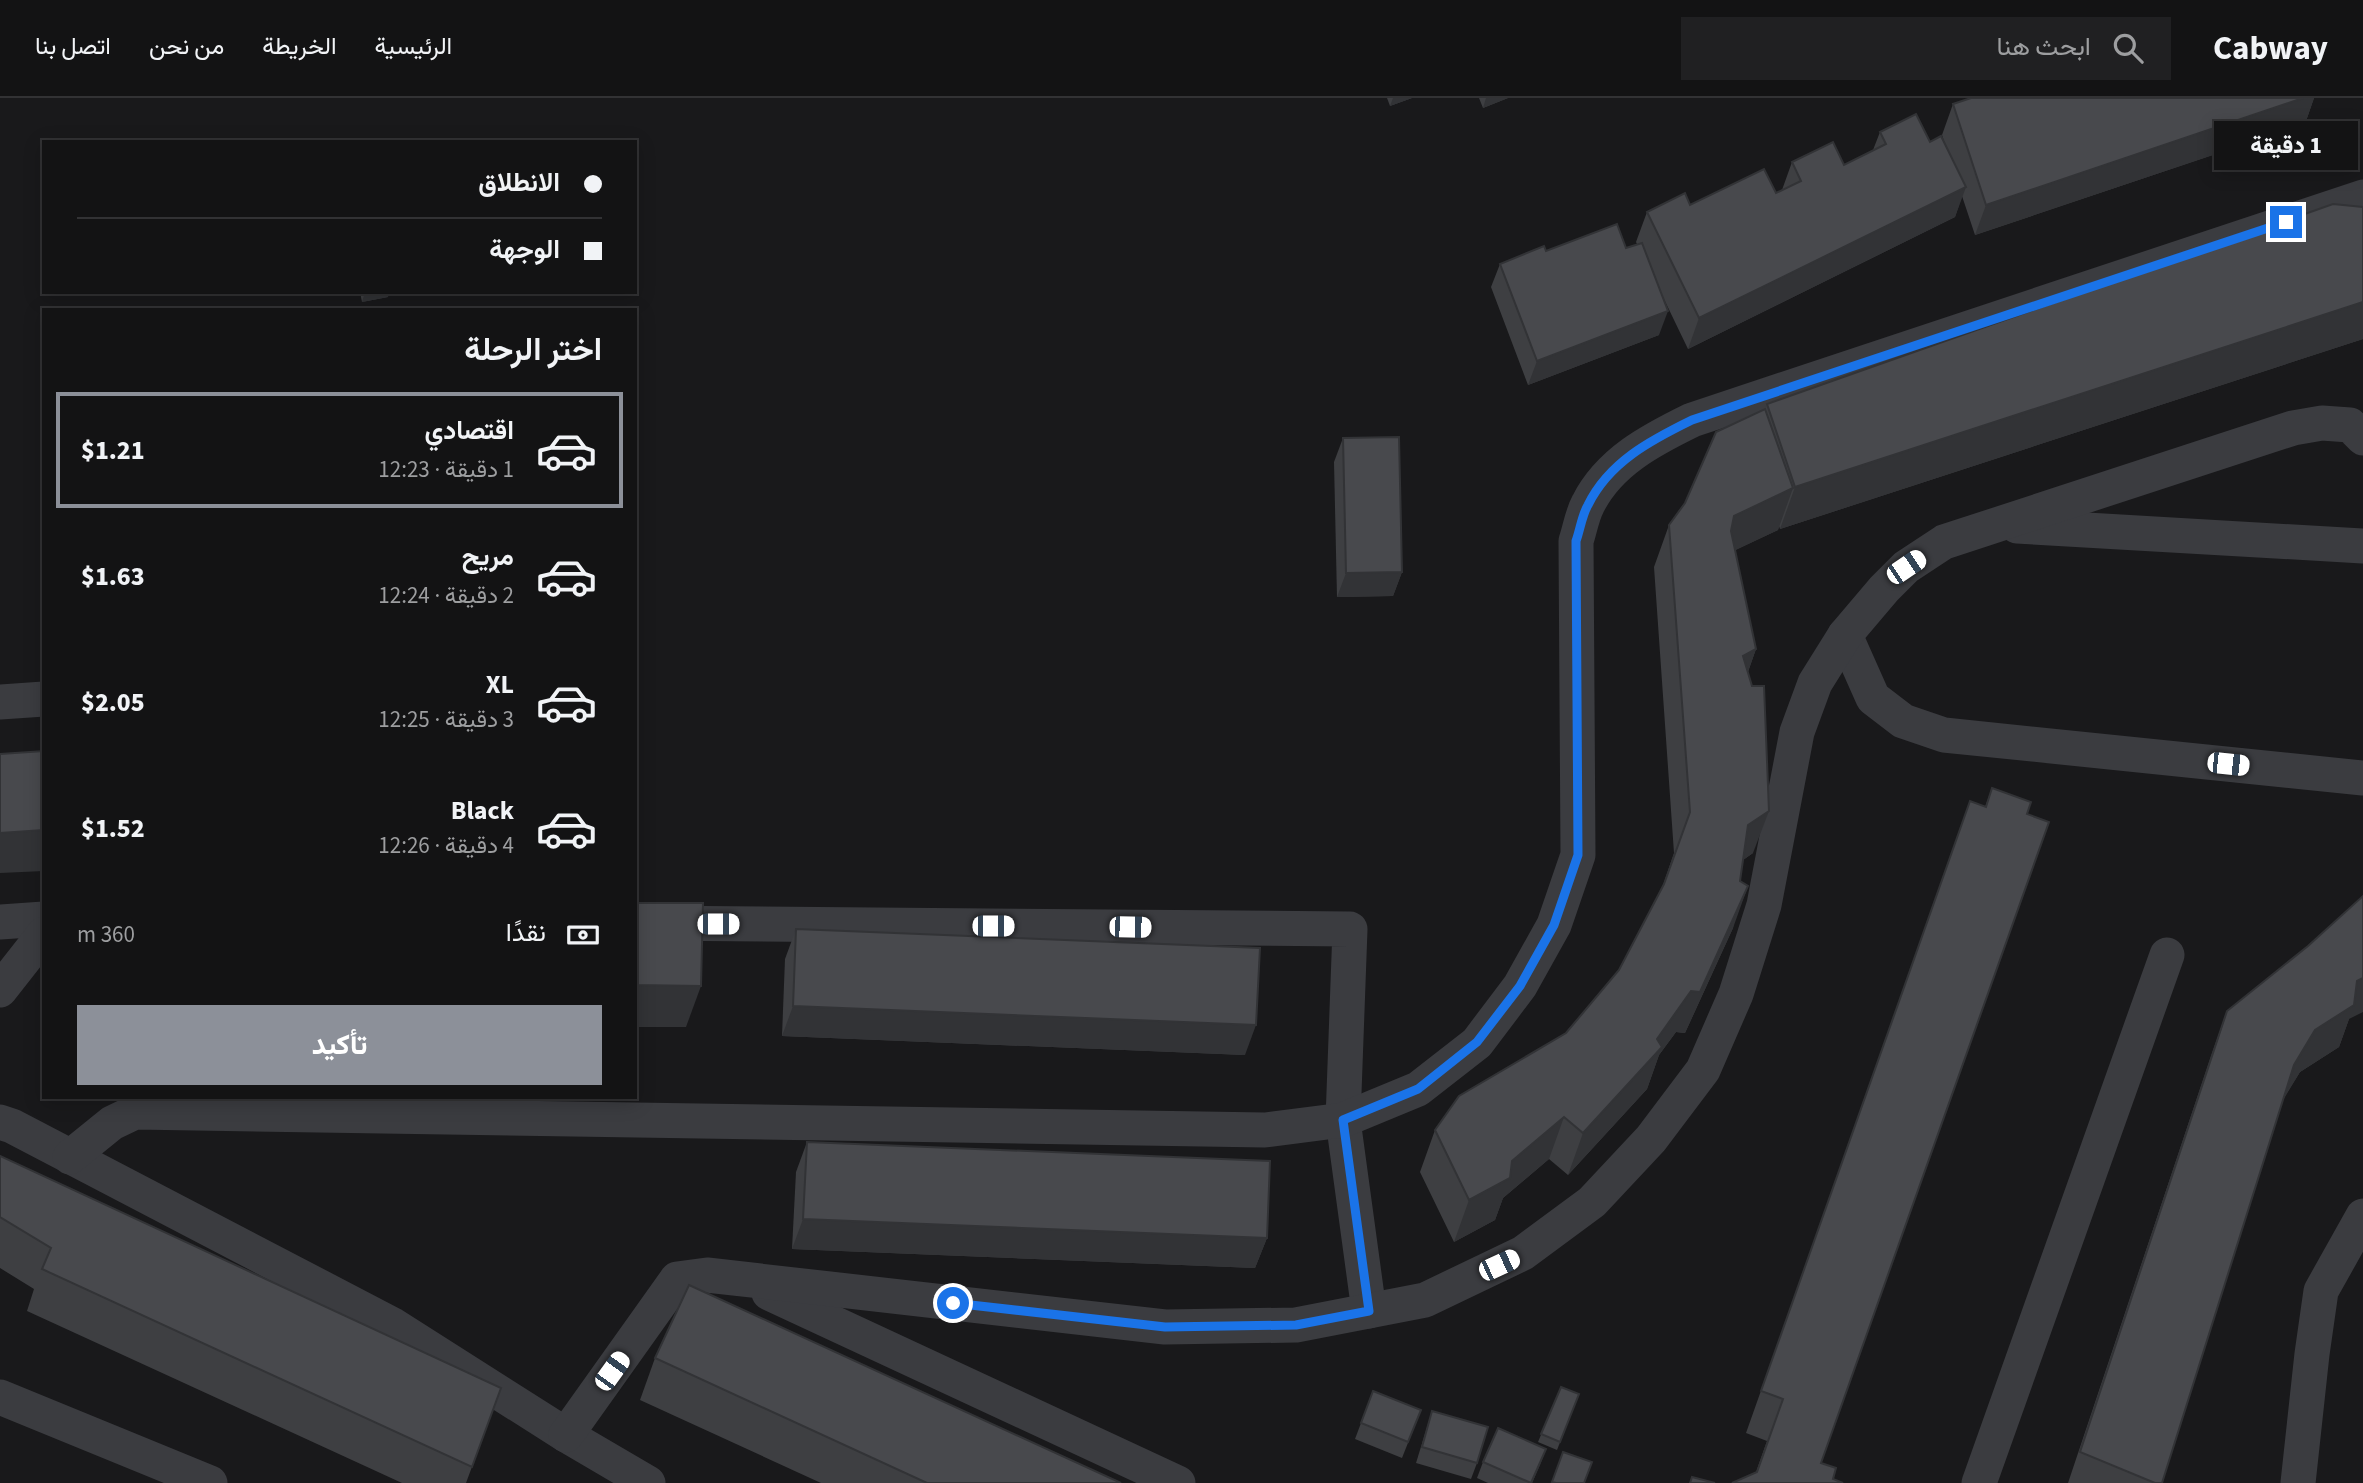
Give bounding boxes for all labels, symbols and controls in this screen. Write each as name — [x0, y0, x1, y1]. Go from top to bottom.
search box — [1681, 17, 2171, 80]
text: Cabway — [2213, 25, 2328, 72]
text: ابحث هنا — [1996, 28, 2091, 65]
text: اتصل بنا — [35, 29, 111, 64]
text: من نحن — [149, 29, 224, 64]
text: الخريطة — [262, 29, 337, 64]
text: الرئيسية — [375, 29, 452, 64]
icon: search — [2109, 29, 2147, 67]
callout: 1 دقيقة — [2214, 121, 2358, 170]
text: 1 دقيقة — [2250, 129, 2322, 162]
text: الانطلاق — [478, 164, 560, 201]
route end — [2270, 206, 2302, 238]
text: الوجهة — [489, 231, 560, 268]
text: اختر الرحلة — [464, 327, 602, 373]
text: اقتصادي — [425, 412, 514, 449]
icon: car — [535, 419, 598, 482]
text: $1.21 — [81, 432, 145, 469]
text: 1 دقيقة · 12:23 — [378, 453, 514, 486]
text: مريح — [462, 538, 514, 575]
icon: car — [535, 545, 598, 608]
car — [1883, 547, 1930, 587]
text: $1.63 — [81, 558, 145, 595]
text: 2 دقيقة · 12:24 — [378, 579, 514, 612]
text: XL — [486, 666, 514, 703]
icon: car — [535, 671, 598, 734]
text: $2.05 — [81, 684, 145, 721]
text: 3 دقيقة · 12:25 — [378, 703, 514, 736]
car — [2207, 751, 2250, 777]
text: Black — [451, 792, 514, 829]
icon: car — [535, 797, 598, 860]
text: $1.52 — [81, 810, 145, 847]
text: 4 دقيقة · 12:26 — [378, 829, 514, 862]
text: نقدًا — [506, 914, 546, 951]
car — [698, 914, 740, 935]
icon: cash — [564, 916, 602, 954]
car — [973, 916, 1015, 937]
car — [1109, 916, 1152, 938]
text: 360 m — [77, 918, 135, 951]
button: تأكيد — [77, 1005, 602, 1085]
car — [1476, 1247, 1523, 1283]
route start — [937, 1287, 969, 1319]
car — [592, 1348, 633, 1394]

